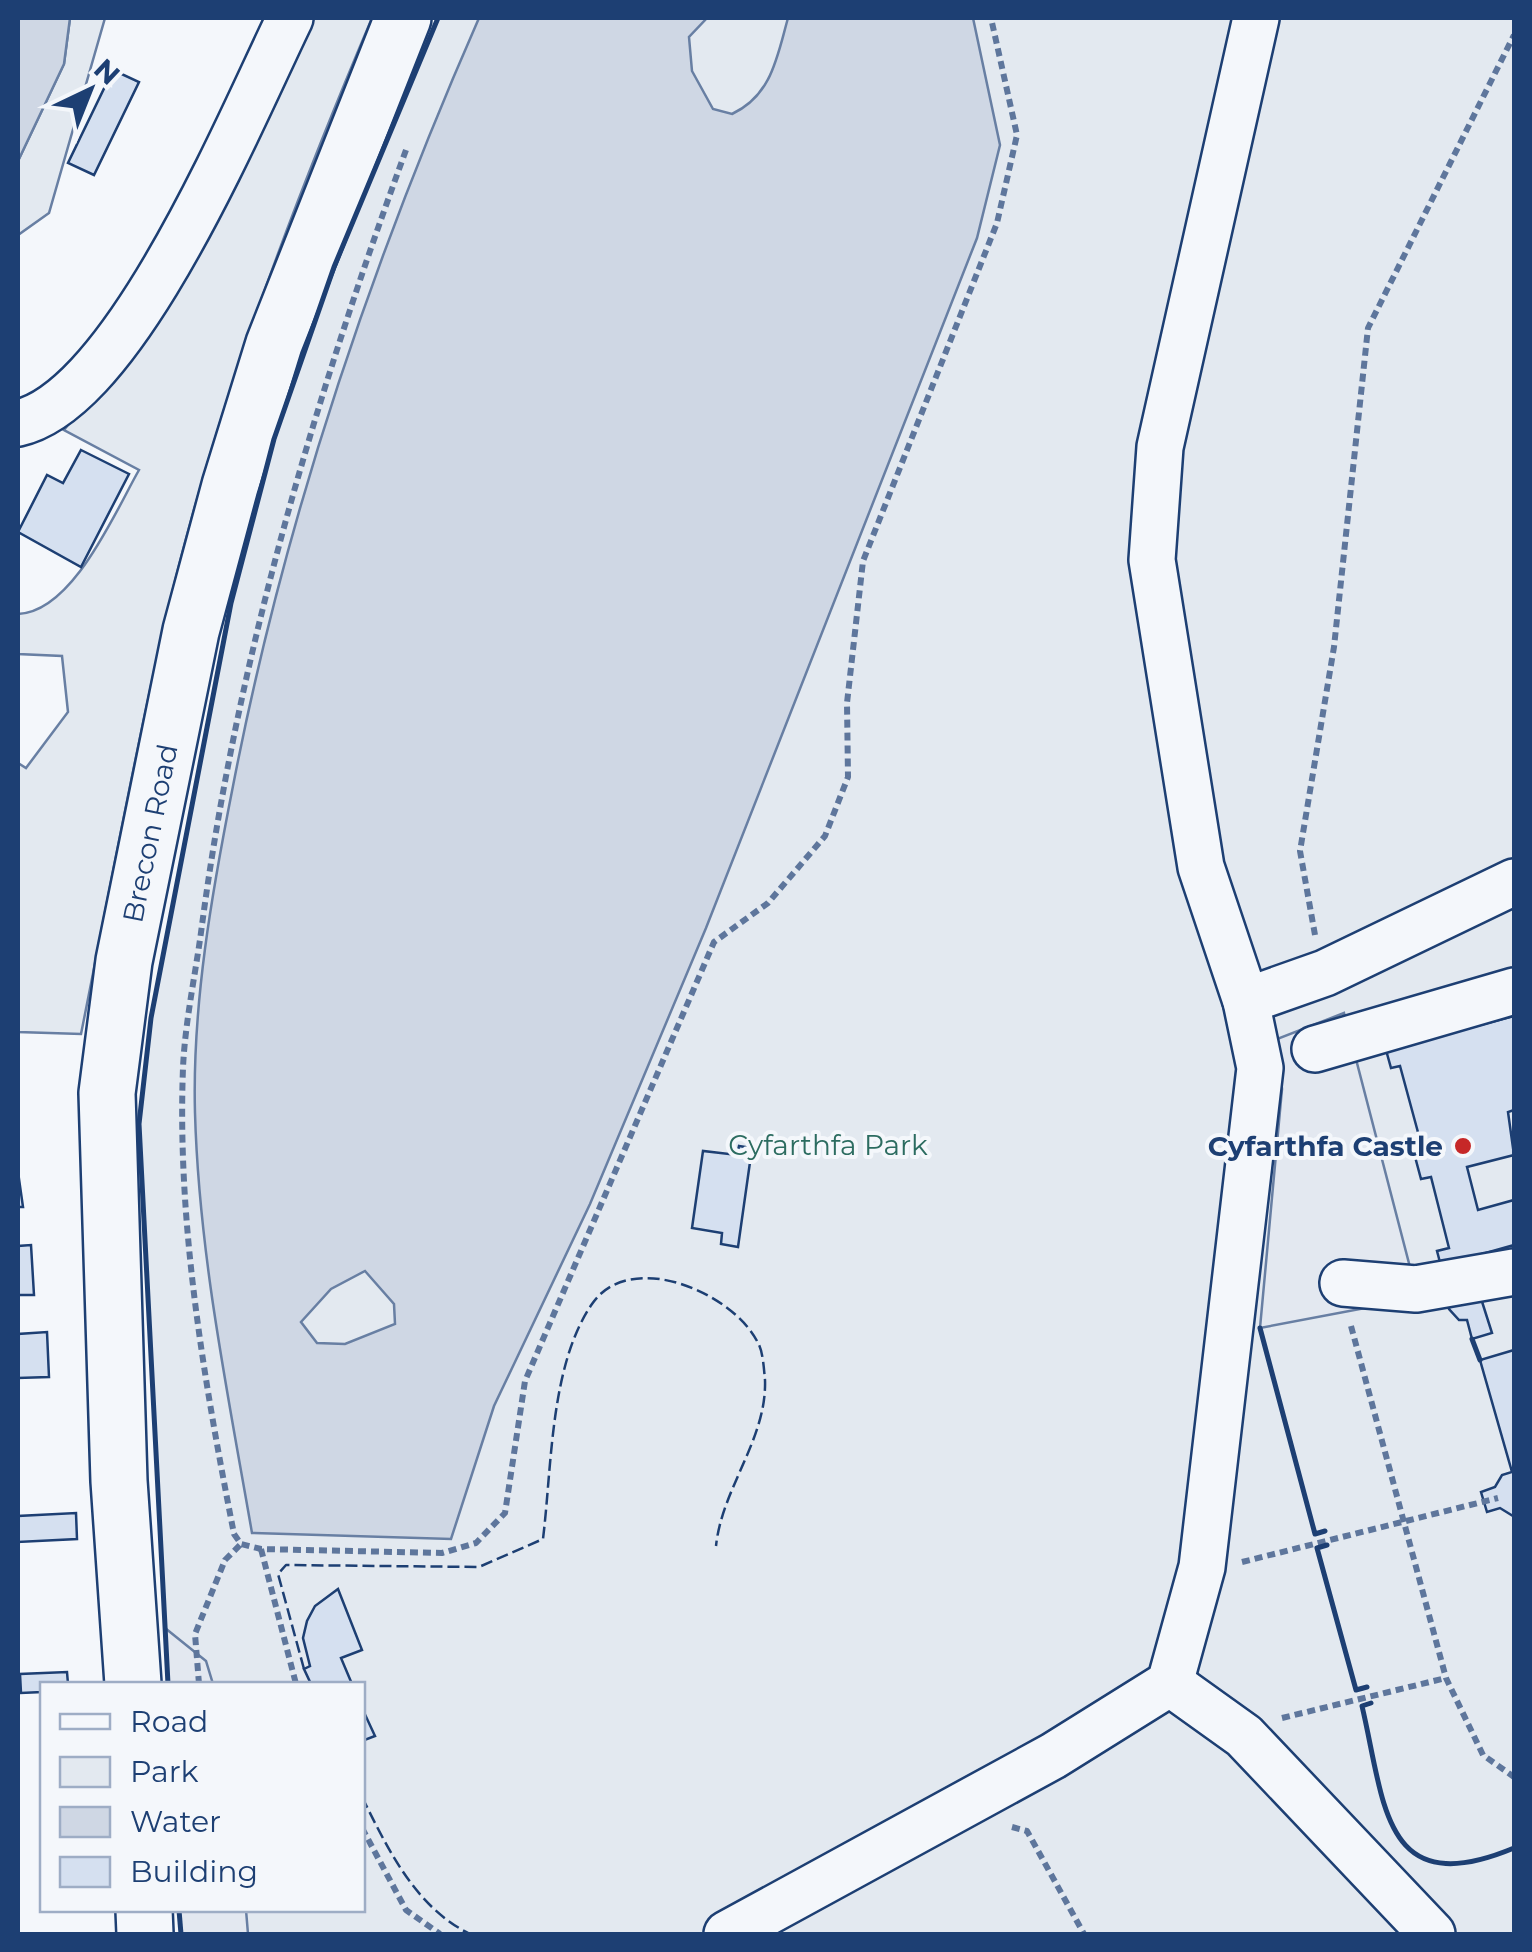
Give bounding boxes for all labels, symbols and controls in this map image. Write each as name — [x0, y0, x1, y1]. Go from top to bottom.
north arrow — [40, 40, 140, 140]
text: N — [87, 52, 127, 92]
street label: Brecon Road — [115, 741, 185, 926]
park label: Cyfarthfa Park — [728, 1128, 928, 1162]
place label: Cyfarthfa Castle — [1208, 1129, 1443, 1163]
marker: Cyfarthfa Castle — [1452, 1135, 1474, 1157]
legend — [40, 1682, 365, 1912]
text: Road — [130, 1703, 208, 1740]
text: Park — [130, 1753, 199, 1790]
text: Water — [130, 1803, 221, 1840]
text: Building — [130, 1853, 258, 1890]

